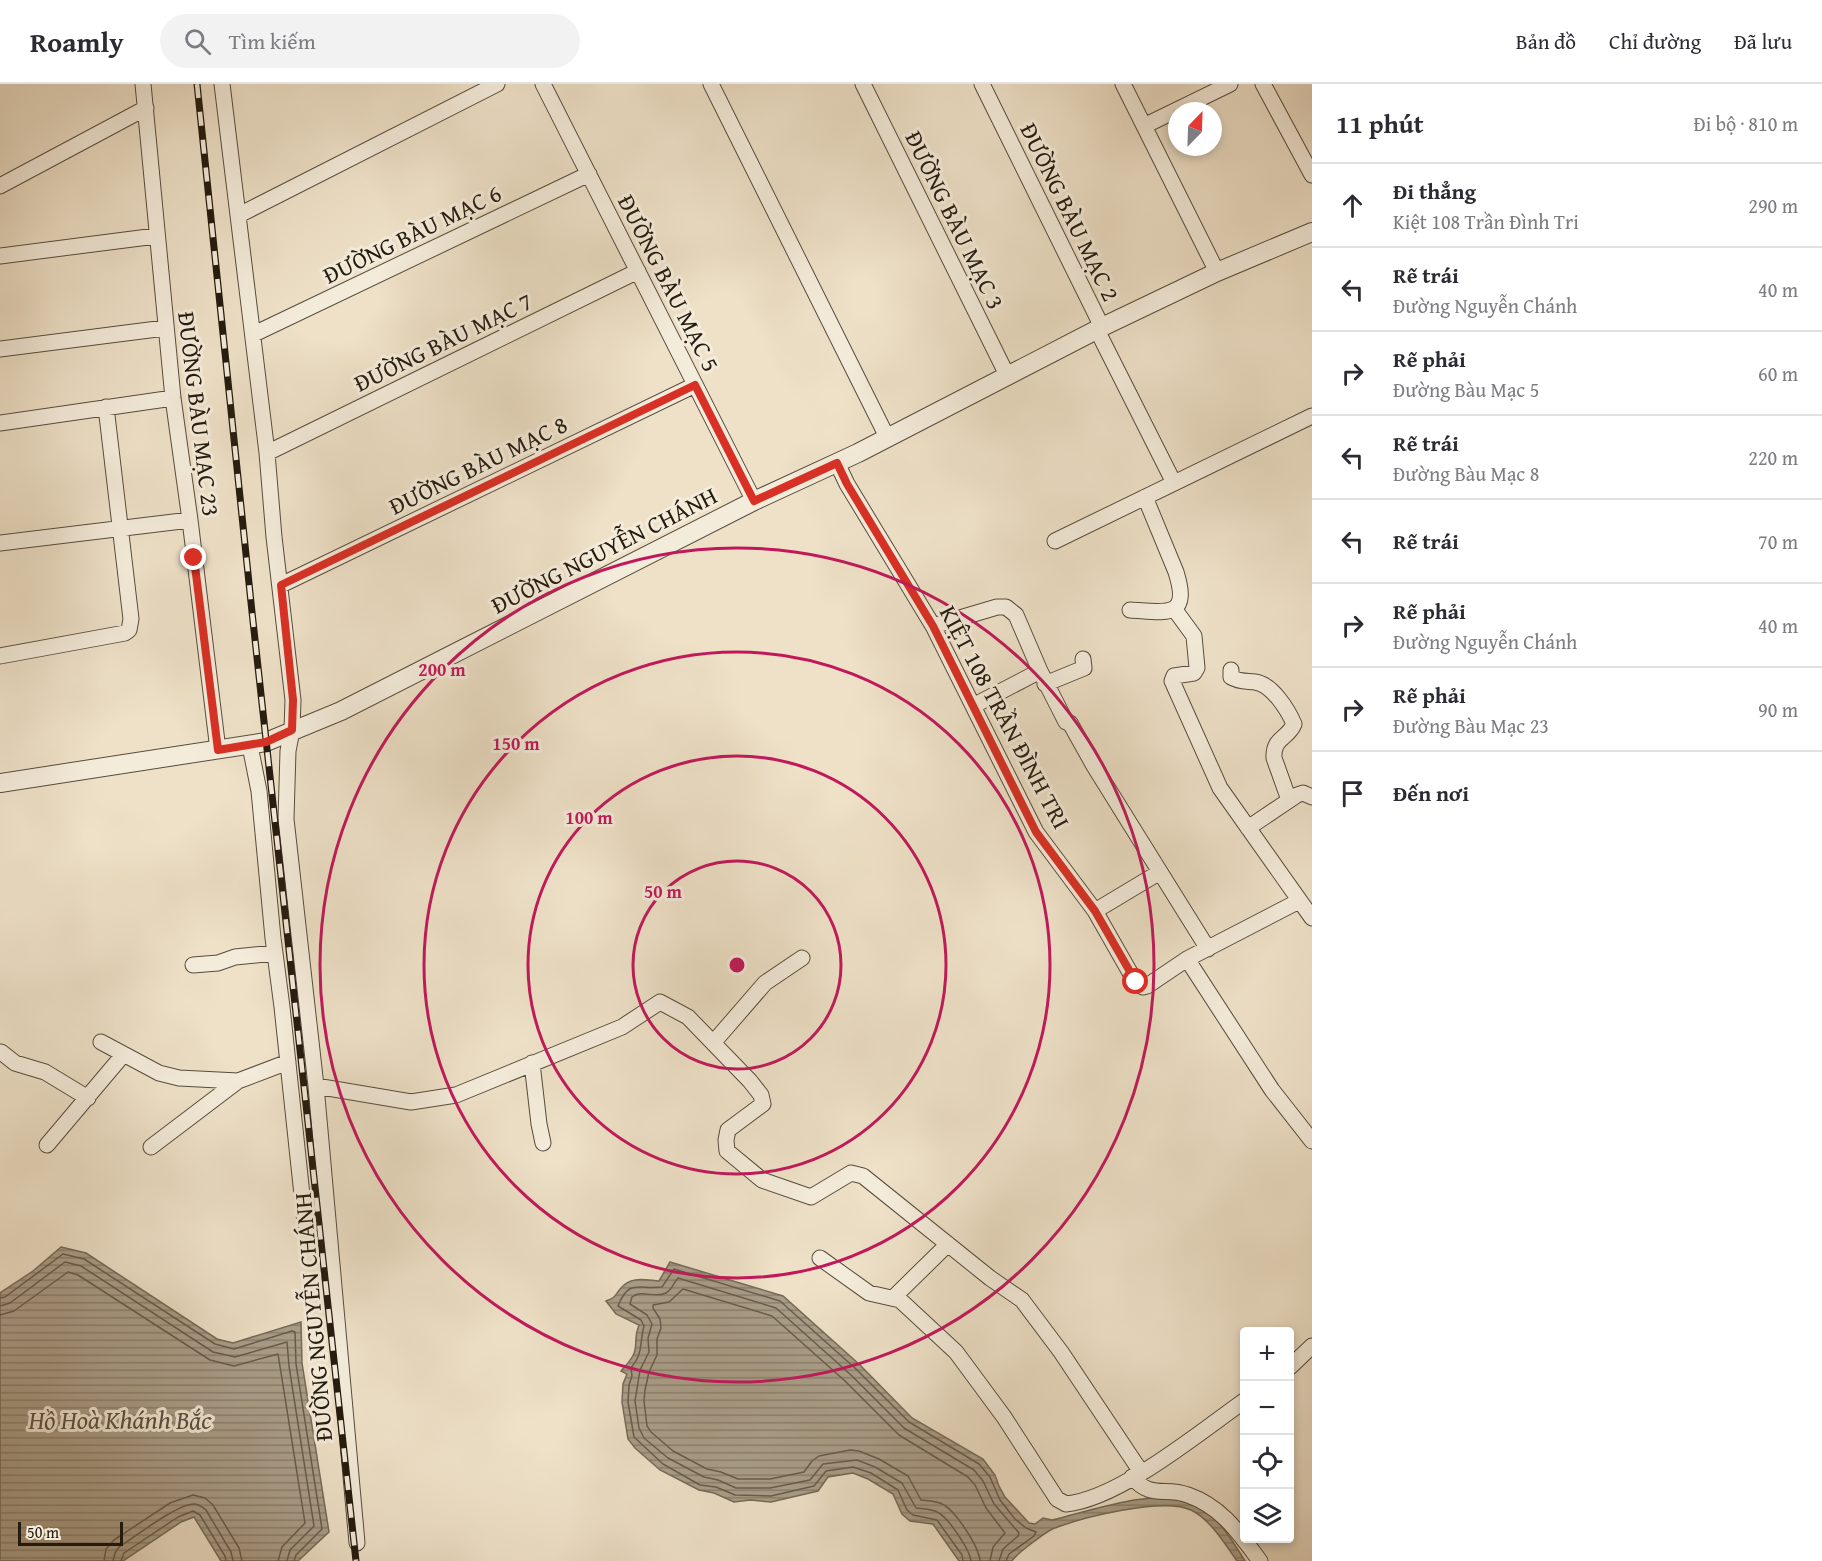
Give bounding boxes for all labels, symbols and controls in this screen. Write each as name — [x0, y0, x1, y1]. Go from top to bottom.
search box — [160, 14, 580, 68]
text: Roamly — [30, 21, 124, 62]
icon: search — [181, 25, 214, 58]
text: Tìm kiếm — [229, 25, 316, 57]
text: Bản đồ — [1516, 26, 1576, 57]
text: Chỉ đường — [1609, 26, 1701, 57]
text: Đã lưu — [1734, 26, 1792, 57]
north arrow — [1168, 102, 1222, 156]
text: 11 phút — [1336, 104, 1424, 143]
text: Đi bộ · 810 m — [1694, 109, 1798, 138]
street label: ĐƯỜNG BÀU MẠC 2 — [1012, 117, 1128, 307]
street label: ĐƯỜNG BÀU MẠC 3 — [897, 125, 1013, 315]
text: Đi thẳng — [1393, 175, 1476, 207]
street label: ĐƯỜNG BÀU MẠC 6 — [317, 176, 507, 292]
street label: ĐƯỜNG BÀU MẠC 5 — [609, 188, 729, 378]
icon: ahead — [1336, 189, 1369, 222]
text: 290 m — [1748, 191, 1798, 220]
text: Kiệt 108 Trần Đình Tri — [1393, 207, 1579, 236]
text: Rẽ trái — [1393, 259, 1459, 291]
icon: left — [1336, 273, 1369, 306]
text: 40 m — [1758, 275, 1798, 304]
street label: ĐƯỜNG BÀU MẠC 7 — [348, 284, 538, 400]
text: Đường Nguyễn Chánh — [1393, 291, 1577, 320]
street label: ĐƯỜNG BÀU MẠC 23 — [169, 310, 229, 518]
text: Rẽ phải — [1393, 343, 1466, 375]
icon: right — [1336, 357, 1369, 390]
text: 60 m — [1758, 359, 1798, 388]
text: Đường Bàu Mạc 5 — [1393, 375, 1539, 404]
street label: ĐƯỜNG BÀU MẠC 8 — [383, 407, 573, 523]
text: Rẽ trái — [1393, 427, 1459, 459]
icon: left — [1336, 441, 1369, 474]
text: 220 m — [1748, 443, 1798, 472]
text: Đường Bàu Mạc 8 — [1393, 459, 1539, 488]
street label: ĐƯỜNG NGUYỄN CHÁNH — [485, 478, 723, 622]
icon: left — [1336, 525, 1369, 558]
text: Rẽ trái — [1393, 525, 1459, 557]
text: 70 m — [1758, 527, 1798, 556]
route end — [180, 544, 206, 570]
text: Rẽ phải — [1393, 595, 1466, 627]
street label: KIỆT 108 TRẦN ĐÌNH TRI — [931, 599, 1079, 835]
icon: right — [1336, 609, 1369, 642]
text: 40 m — [1758, 611, 1798, 640]
text: Đường Nguyễn Chánh — [1393, 627, 1577, 656]
text: 200 m — [418, 656, 466, 683]
text: Rẽ phải — [1393, 679, 1466, 711]
icon: right — [1336, 693, 1369, 726]
text: 90 m — [1758, 695, 1798, 724]
text: Đường Bàu Mạc 23 — [1393, 711, 1549, 740]
text: 150 m — [492, 730, 540, 757]
icon: arrive — [1336, 777, 1369, 810]
text: Đến nơi — [1393, 777, 1469, 809]
text: 100 m — [565, 804, 613, 831]
text: 50 m — [644, 878, 683, 905]
centre of rings — [727, 955, 747, 975]
route start — [1122, 968, 1148, 994]
street label: ĐƯỜNG NGUYỄN CHÁNH — [285, 1191, 341, 1443]
map controls — [1240, 1327, 1294, 1543]
button: + — [1240, 1327, 1294, 1381]
button: − — [1240, 1381, 1294, 1435]
water label: Hồ Hoà Khánh Bắc — [27, 1400, 212, 1439]
button: locate — [1240, 1435, 1294, 1489]
button: layers — [1240, 1489, 1294, 1543]
scale bar — [18, 1519, 123, 1546]
text: 50 m — [27, 1520, 59, 1544]

